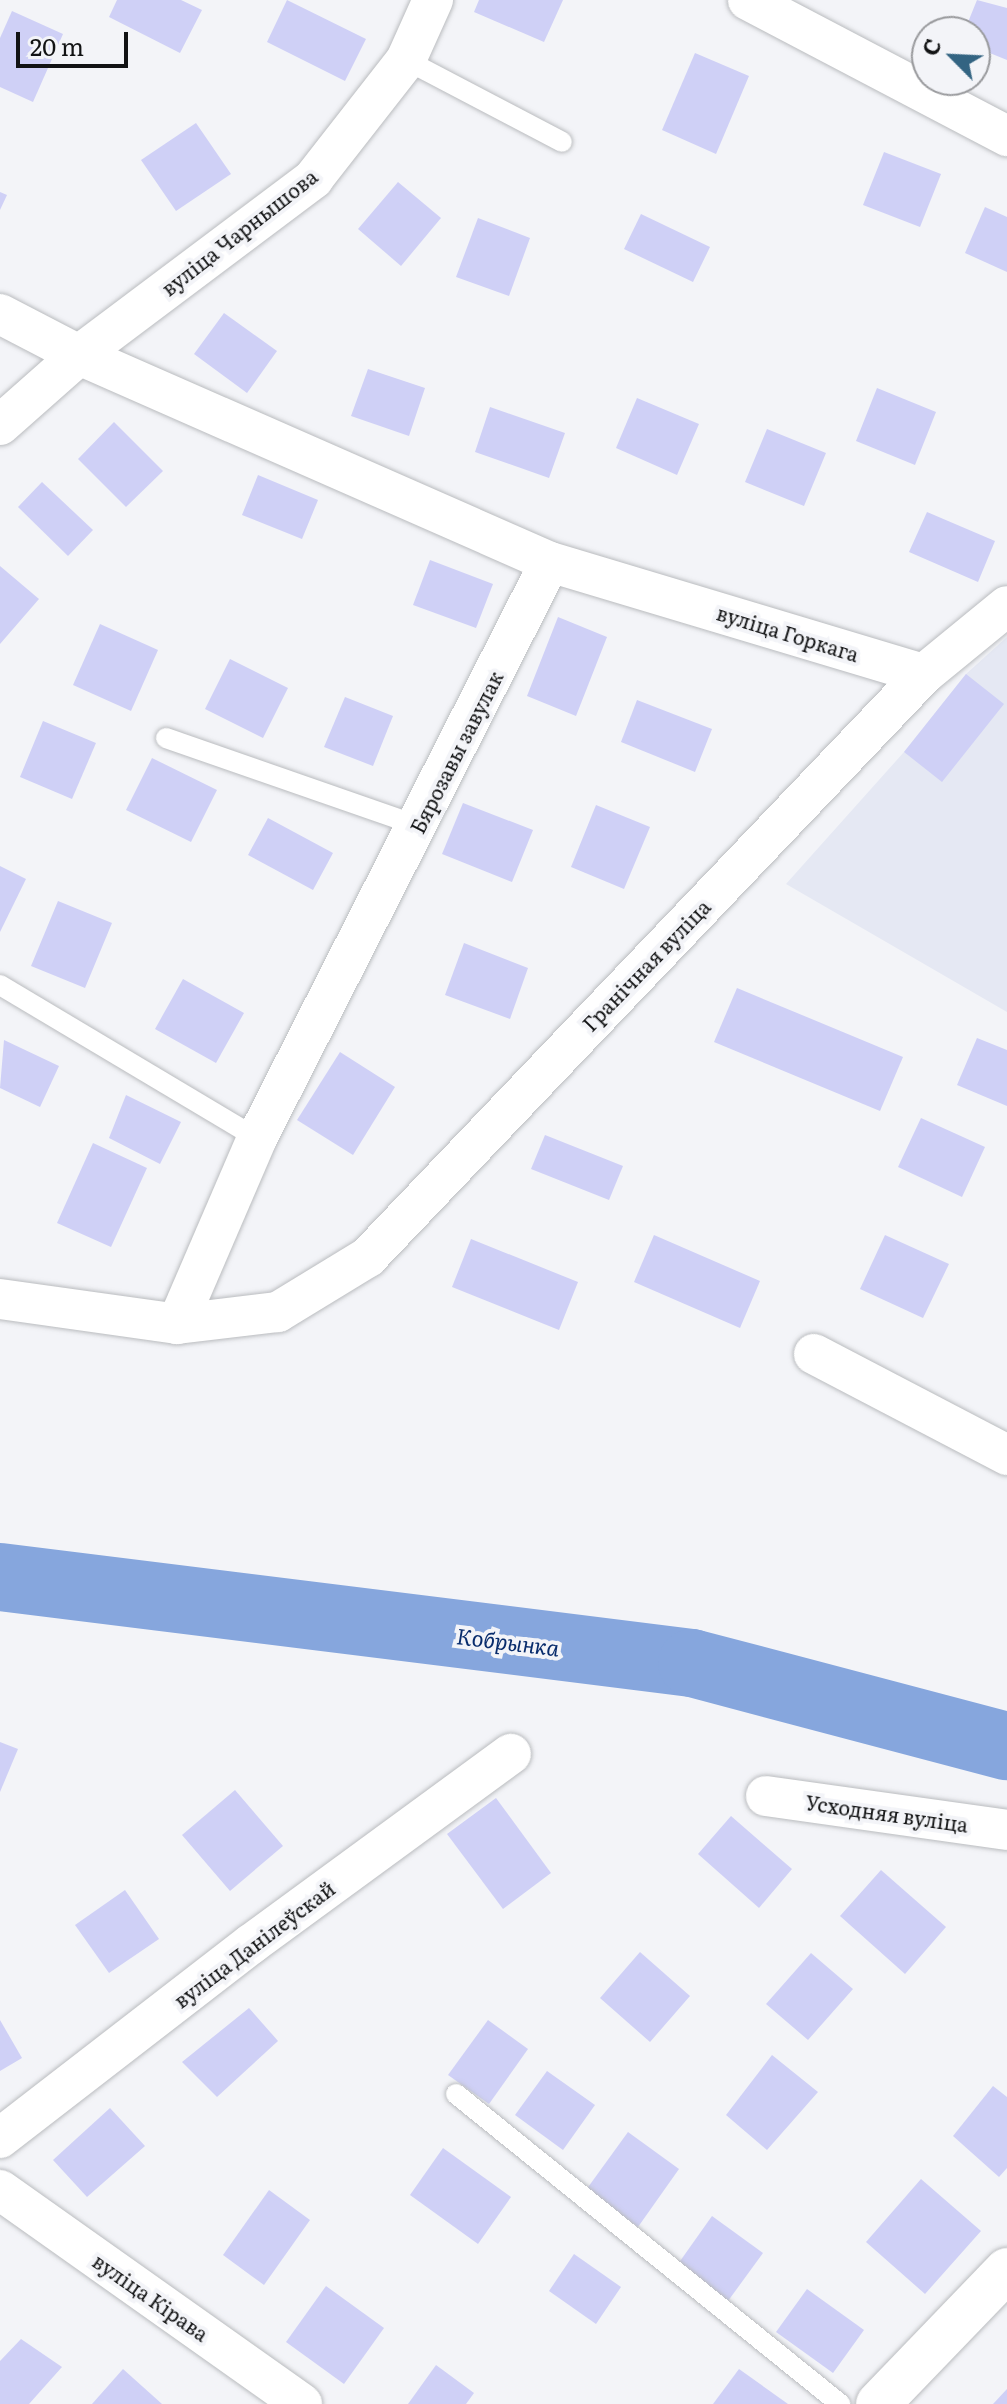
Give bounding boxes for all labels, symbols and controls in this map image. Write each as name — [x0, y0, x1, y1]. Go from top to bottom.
scale bar — [20, 16, 132, 66]
north arrow — [911, 16, 991, 96]
text: 20 m — [30, 28, 84, 63]
text: С — [912, 33, 949, 61]
street label: вуліца Чарнышова — [156, 164, 322, 300]
street label: вуліца Горкага — [714, 600, 862, 666]
street label: Бярозавы завулак — [405, 667, 507, 837]
street label: Гранічная вуліца — [577, 894, 715, 1036]
water label: Кобрынка — [455, 1622, 561, 1660]
street label: Усходняя вуліца — [804, 1790, 970, 1836]
street label: вуліца Данілеўскай — [169, 1876, 339, 2012]
street label: вуліца Кірава — [89, 2248, 213, 2346]

